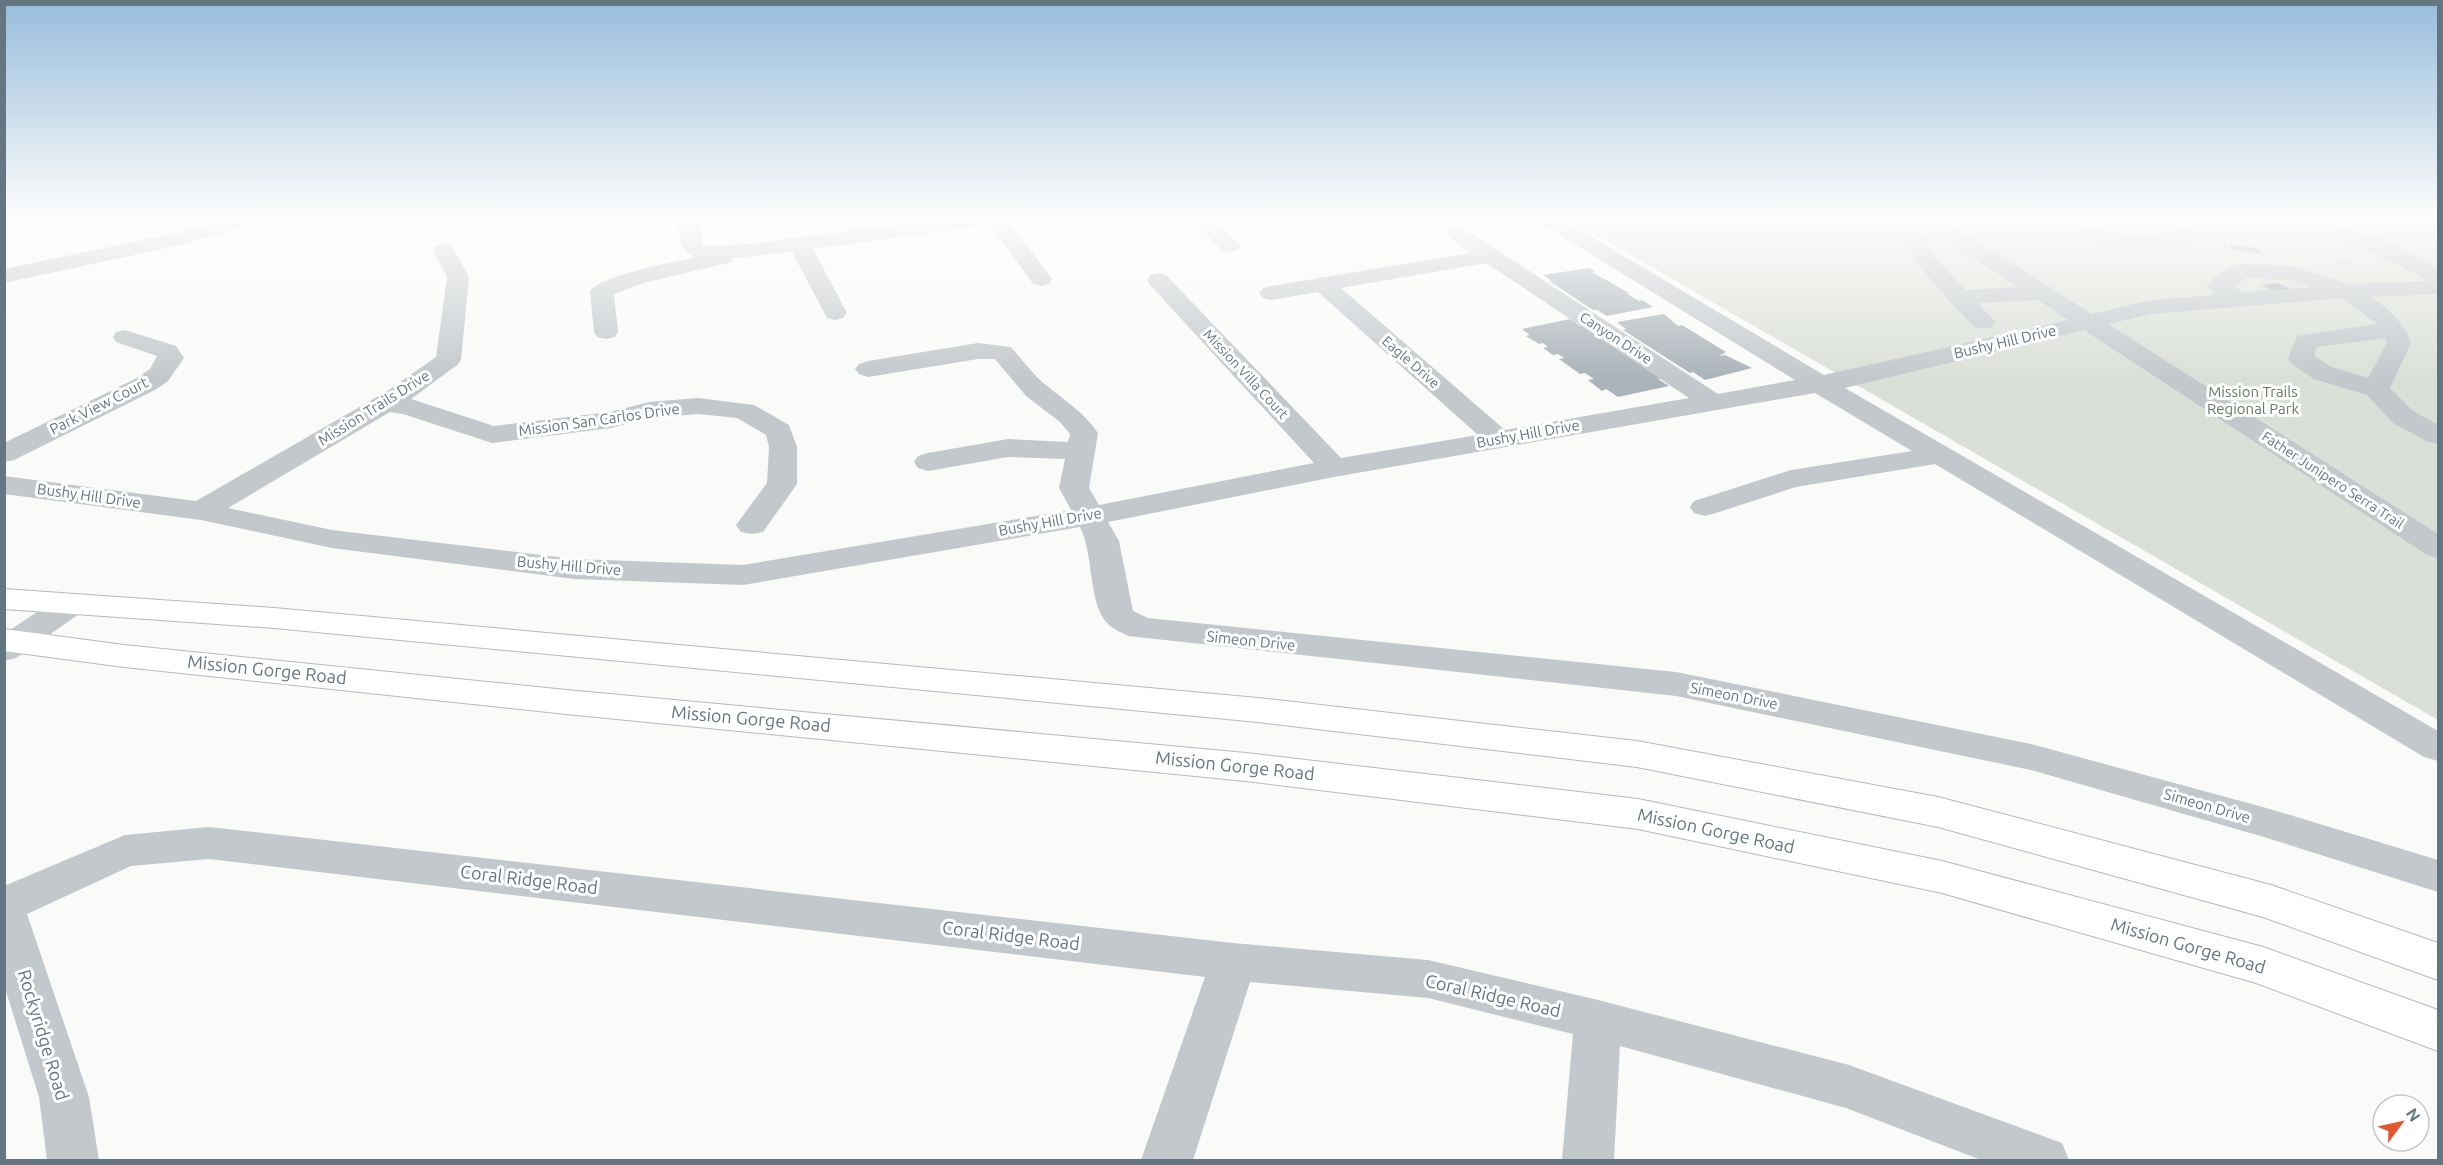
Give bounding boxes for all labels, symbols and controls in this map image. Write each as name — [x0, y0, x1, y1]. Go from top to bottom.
street label: Canyon Drive — [1577, 309, 1655, 367]
street label: Bushy Hill Drive — [1952, 321, 2058, 362]
street label: Mission Villa Court — [1200, 326, 1292, 422]
street label: Eagle Drive — [1379, 333, 1443, 391]
street label: Mission Trails Drive — [315, 366, 433, 449]
street label: Park View Court — [47, 373, 151, 438]
park label: Mission Trails Regional Park — [2207, 383, 2299, 417]
street label: Mission San Carlos Drive — [517, 400, 681, 439]
street label: Bushy Hill Drive — [1475, 416, 1581, 451]
street label: Father Junipero Serra Trail — [2259, 428, 2407, 532]
street label: Bushy Hill Drive — [36, 480, 142, 511]
street label: Bushy Hill Drive — [997, 504, 1103, 539]
street label: Bushy Hill Drive — [516, 552, 622, 579]
street label: Simeon Drive — [1206, 627, 1296, 654]
street label: Mission Gorge Road — [186, 651, 348, 687]
street label: Simeon Drive — [1689, 679, 1779, 712]
street label: Mission Gorge Road — [670, 701, 832, 735]
street label: Mission Gorge Road — [1154, 747, 1316, 783]
street label: Simeon Drive — [2162, 785, 2252, 826]
street label: Mission Gorge Road — [1636, 804, 1797, 856]
street label: Coral Ridge Road — [459, 861, 599, 897]
street label: Mission Gorge Road — [2109, 913, 2268, 977]
street label: Coral Ridge Road — [941, 917, 1081, 953]
street label: Rockyridge Road — [15, 967, 73, 1102]
street label: Coral Ridge Road — [1424, 970, 1563, 1020]
north arrow — [2371, 1093, 2431, 1153]
text: N — [2403, 1105, 2424, 1125]

